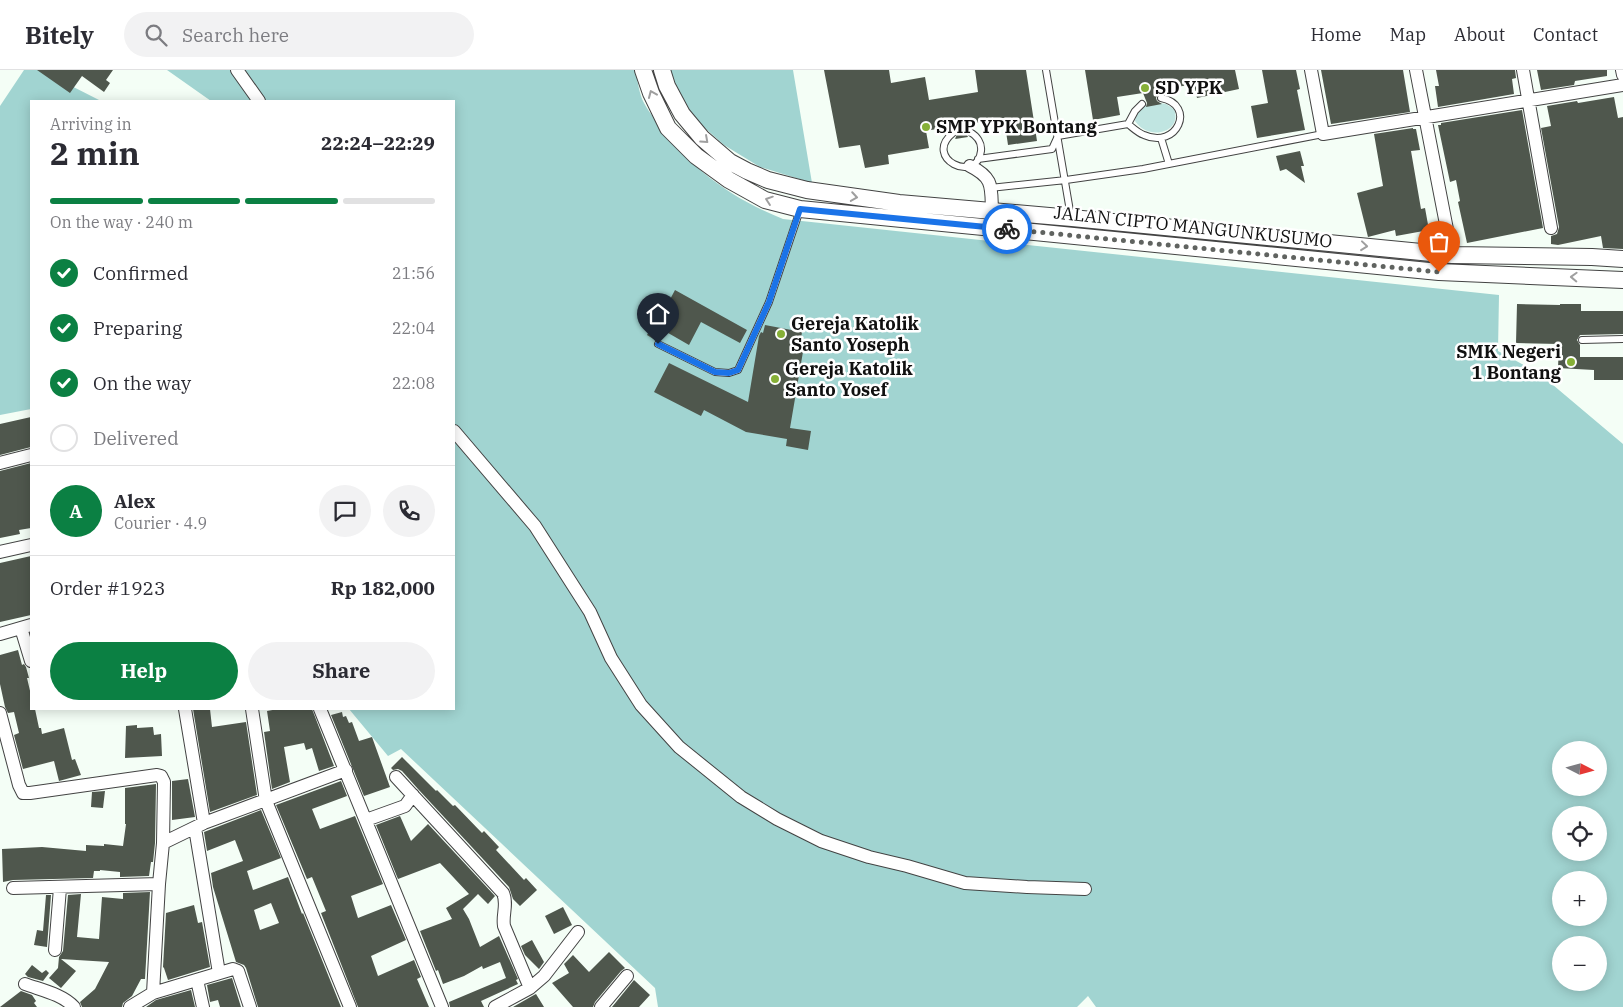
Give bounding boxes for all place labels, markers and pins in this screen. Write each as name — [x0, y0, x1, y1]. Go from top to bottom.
place label: SD YPK — [1155, 76, 1223, 99]
marker: SD YPK — [1139, 82, 1151, 94]
place label: SMP YPK Bontang — [936, 115, 1097, 138]
marker: SMP YPK Bontang — [920, 121, 932, 133]
pin — [1418, 221, 1460, 272]
pin — [637, 293, 679, 344]
place label: Gereja Katolik Santo Yoseph — [791, 312, 920, 356]
marker: Gereja Katolik Santo Yoseph — [775, 328, 787, 340]
place label: SMK Negeri 1 Bontang — [1456, 340, 1562, 384]
marker: SMK Negeri 1 Bontang — [1565, 356, 1577, 368]
place label: Gereja Katolik Santo Yosef — [785, 357, 914, 401]
marker: Gereja Katolik Santo Yosef — [769, 373, 781, 385]

